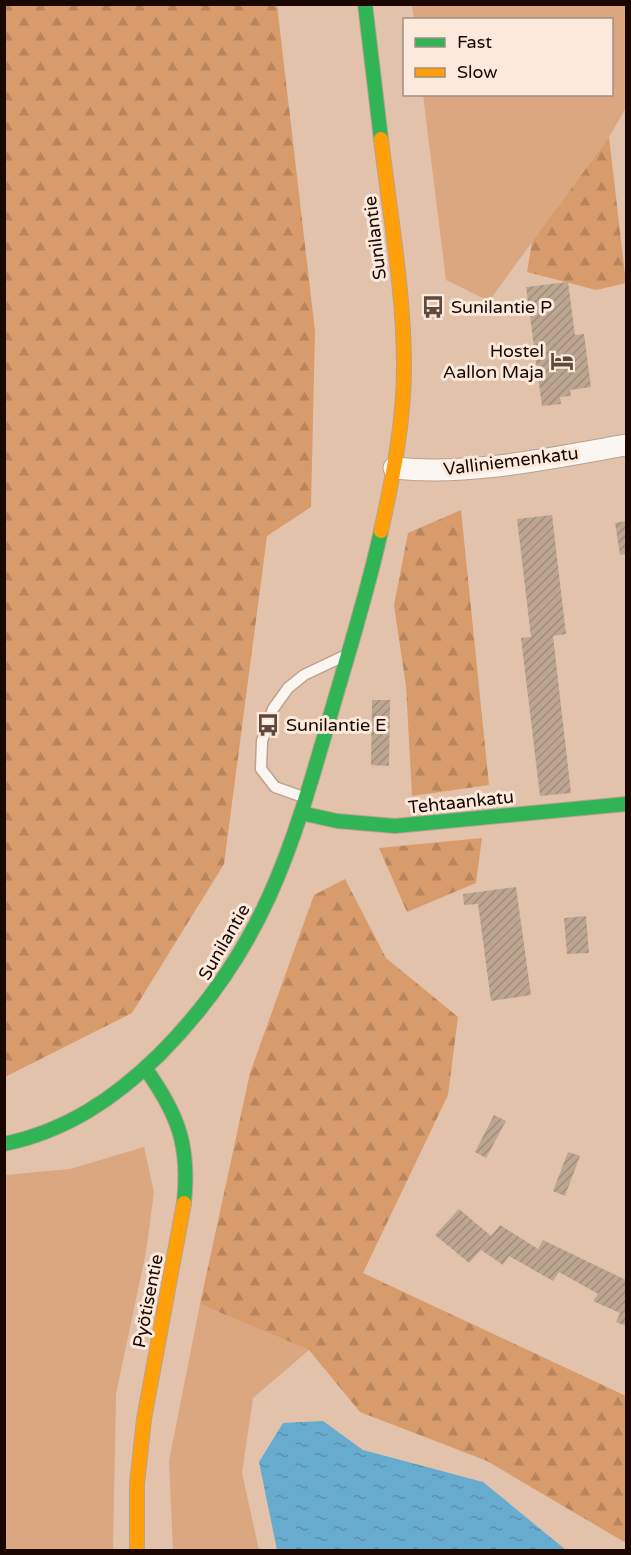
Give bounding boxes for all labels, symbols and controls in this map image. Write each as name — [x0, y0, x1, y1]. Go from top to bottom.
legend — [403, 18, 613, 96]
text: Fast — [457, 31, 492, 53]
text: Slow — [457, 61, 498, 83]
street label: Sunilantie — [359, 195, 391, 281]
bus stop icon: Sunilantie P — [420, 294, 446, 320]
place label: Sunilantie P — [451, 296, 552, 318]
place label: Hostel Aallon Maja — [443, 340, 544, 383]
hotel icon: Hostel Aallon Maja — [549, 348, 575, 374]
street label: Valliniemenkatu — [442, 442, 580, 480]
bus stop icon: Sunilantie E — [255, 712, 281, 738]
place label: Sunilantie E — [286, 714, 386, 736]
street label: Tehtaankatu — [407, 786, 515, 818]
street label: Sunilantie — [193, 900, 255, 984]
street label: Pyötisentie — [128, 1252, 168, 1350]

